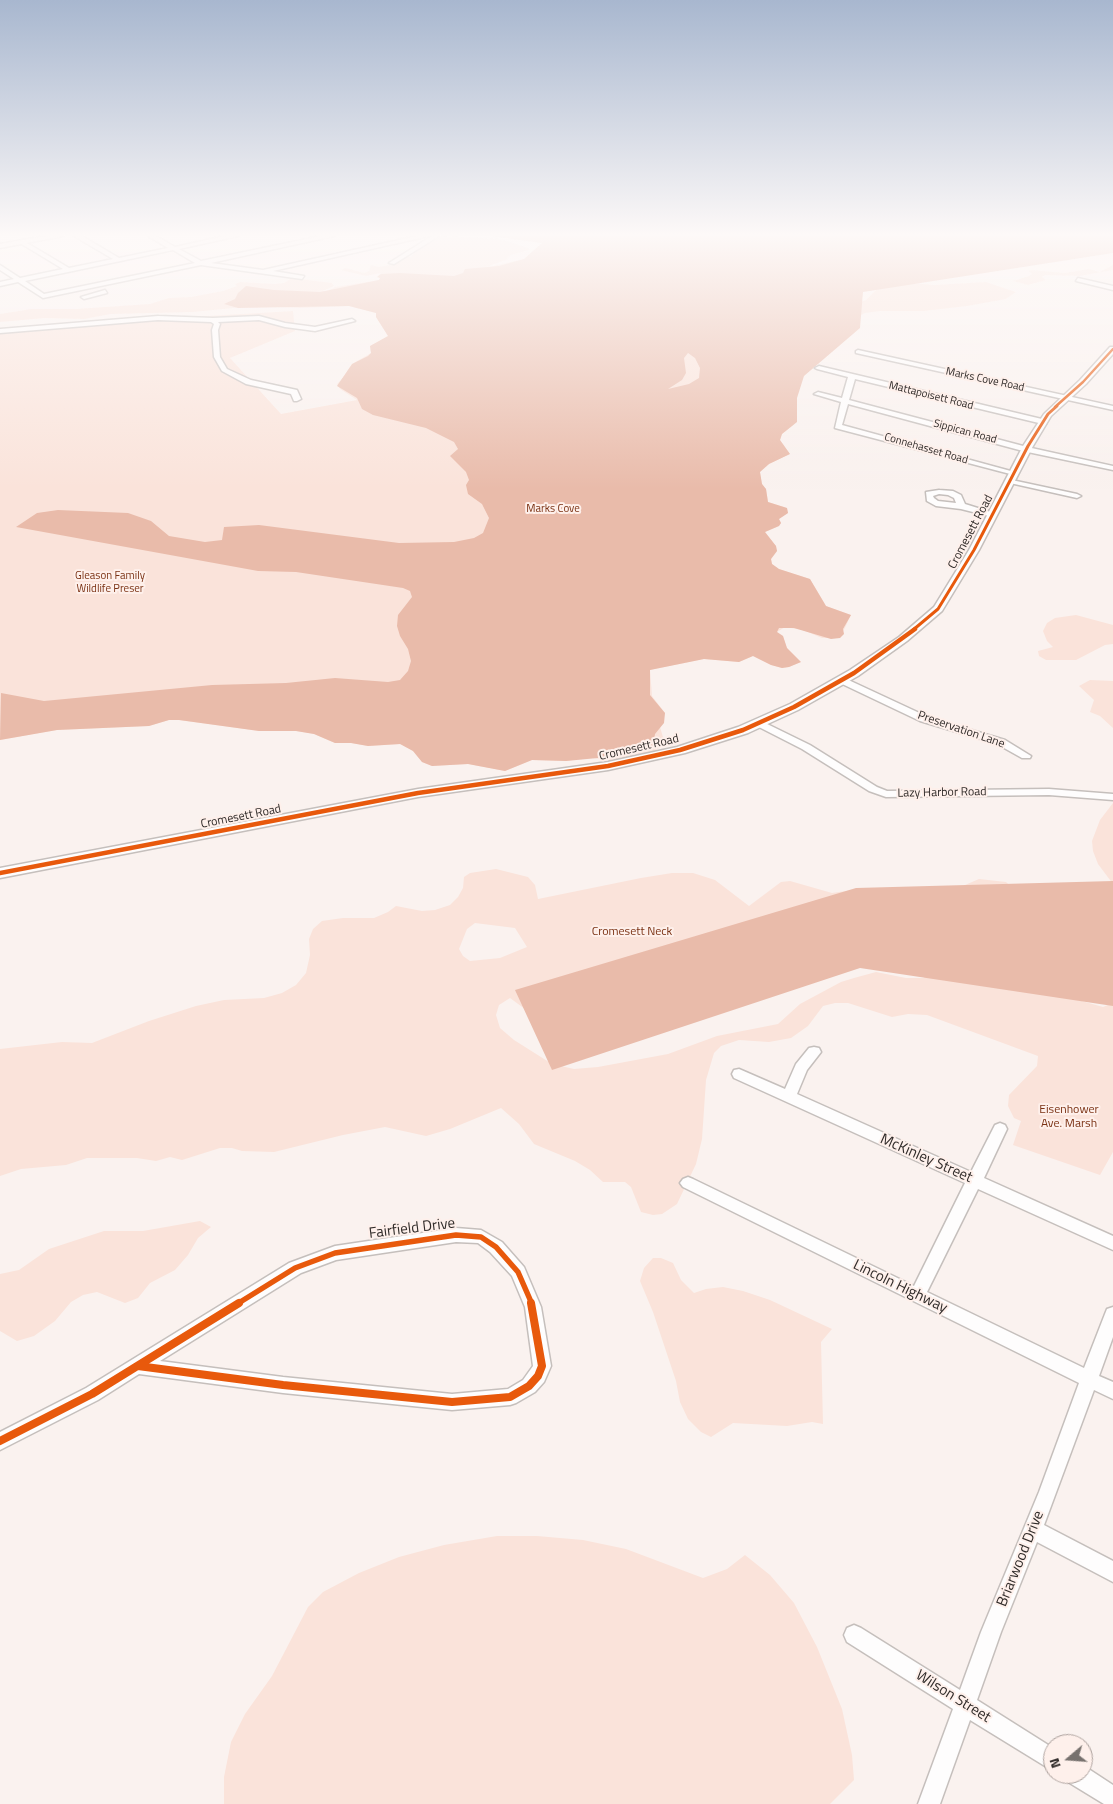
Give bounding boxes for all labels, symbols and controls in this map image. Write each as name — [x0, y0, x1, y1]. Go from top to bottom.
street label: Marks Cove Road — [945, 365, 1025, 395]
street label: Mattapoisett Road — [887, 379, 975, 413]
street label: Sippican Road — [932, 417, 998, 447]
street label: Connehasset Road — [883, 431, 969, 467]
street label: Cromesett Road — [945, 493, 997, 571]
park label: Marks Cove — [526, 502, 580, 516]
park label: Gleason Family Wildlife Preser — [75, 569, 145, 595]
street label: Preservation Lane — [916, 708, 1006, 752]
street label: Cromesett Road — [598, 732, 680, 764]
street label: Lazy Harbor Road — [897, 785, 987, 801]
street label: Cromesett Road — [200, 802, 282, 832]
park label: Cromesett Neck — [592, 925, 672, 939]
park label: Eisenhower Ave. Marsh — [1039, 1103, 1099, 1131]
street label: McKinley Street — [877, 1131, 975, 1187]
street label: Fairfield Drive — [368, 1215, 456, 1243]
street label: Lincoln Highway — [850, 1256, 950, 1318]
street label: Briarwood Drive — [994, 1509, 1048, 1609]
street label: Wilson Street — [912, 1667, 994, 1727]
north arrow — [1043, 1734, 1093, 1784]
text: N — [1043, 1756, 1066, 1771]

